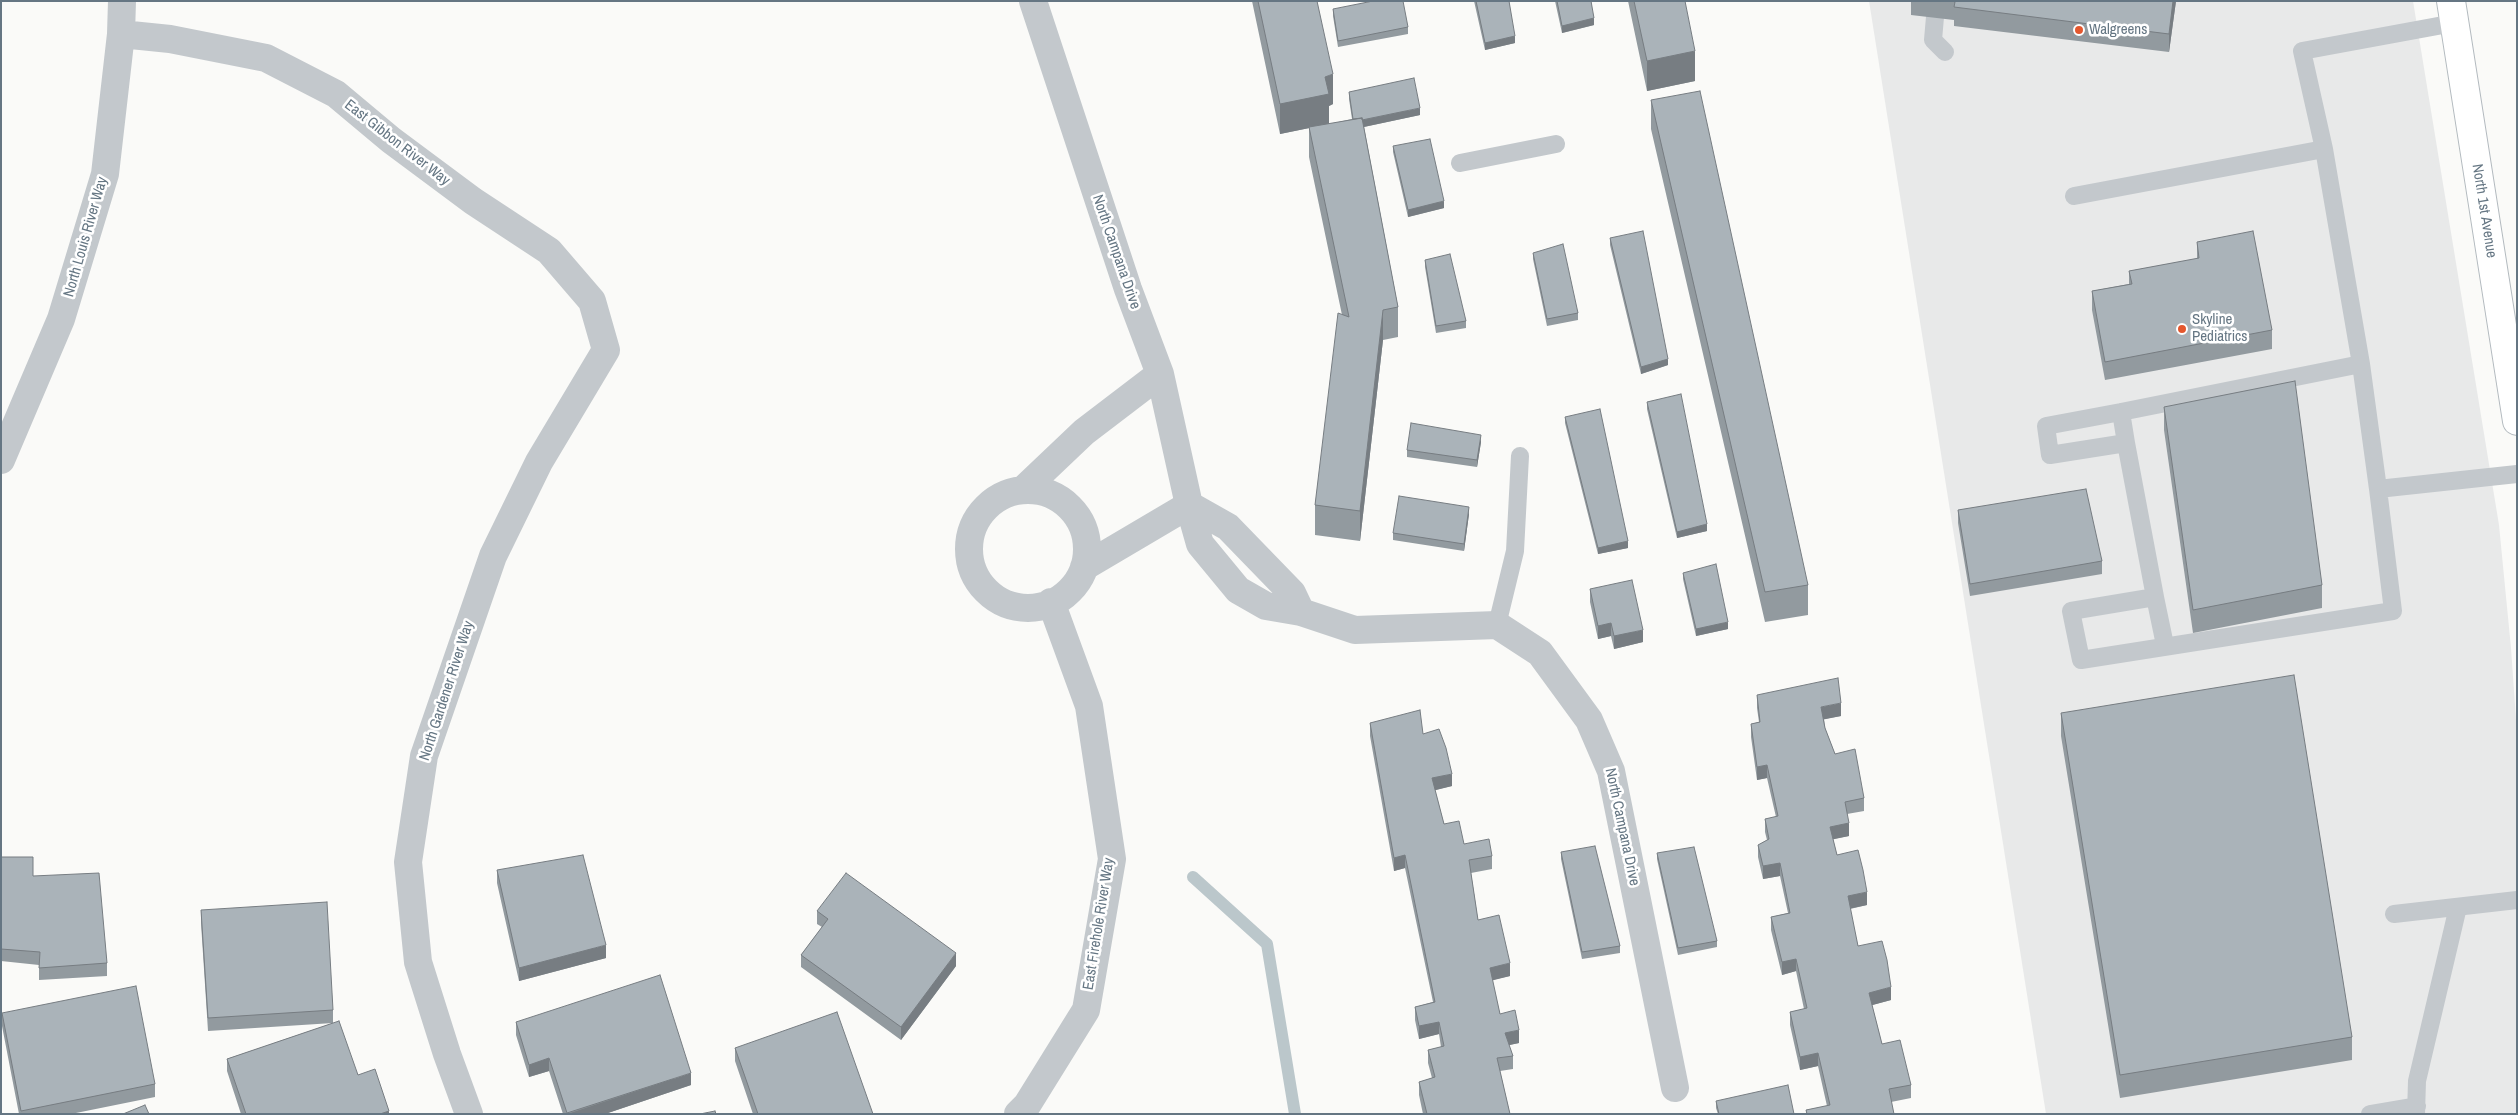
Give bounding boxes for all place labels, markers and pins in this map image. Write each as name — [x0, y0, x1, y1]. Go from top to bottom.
place label: Walgreens — [2089, 21, 2147, 39]
marker: Walgreens — [2073, 24, 2085, 36]
place label: Skyline Pediatrics — [2192, 311, 2247, 346]
marker: Skyline Pediatrics — [2176, 323, 2188, 335]

